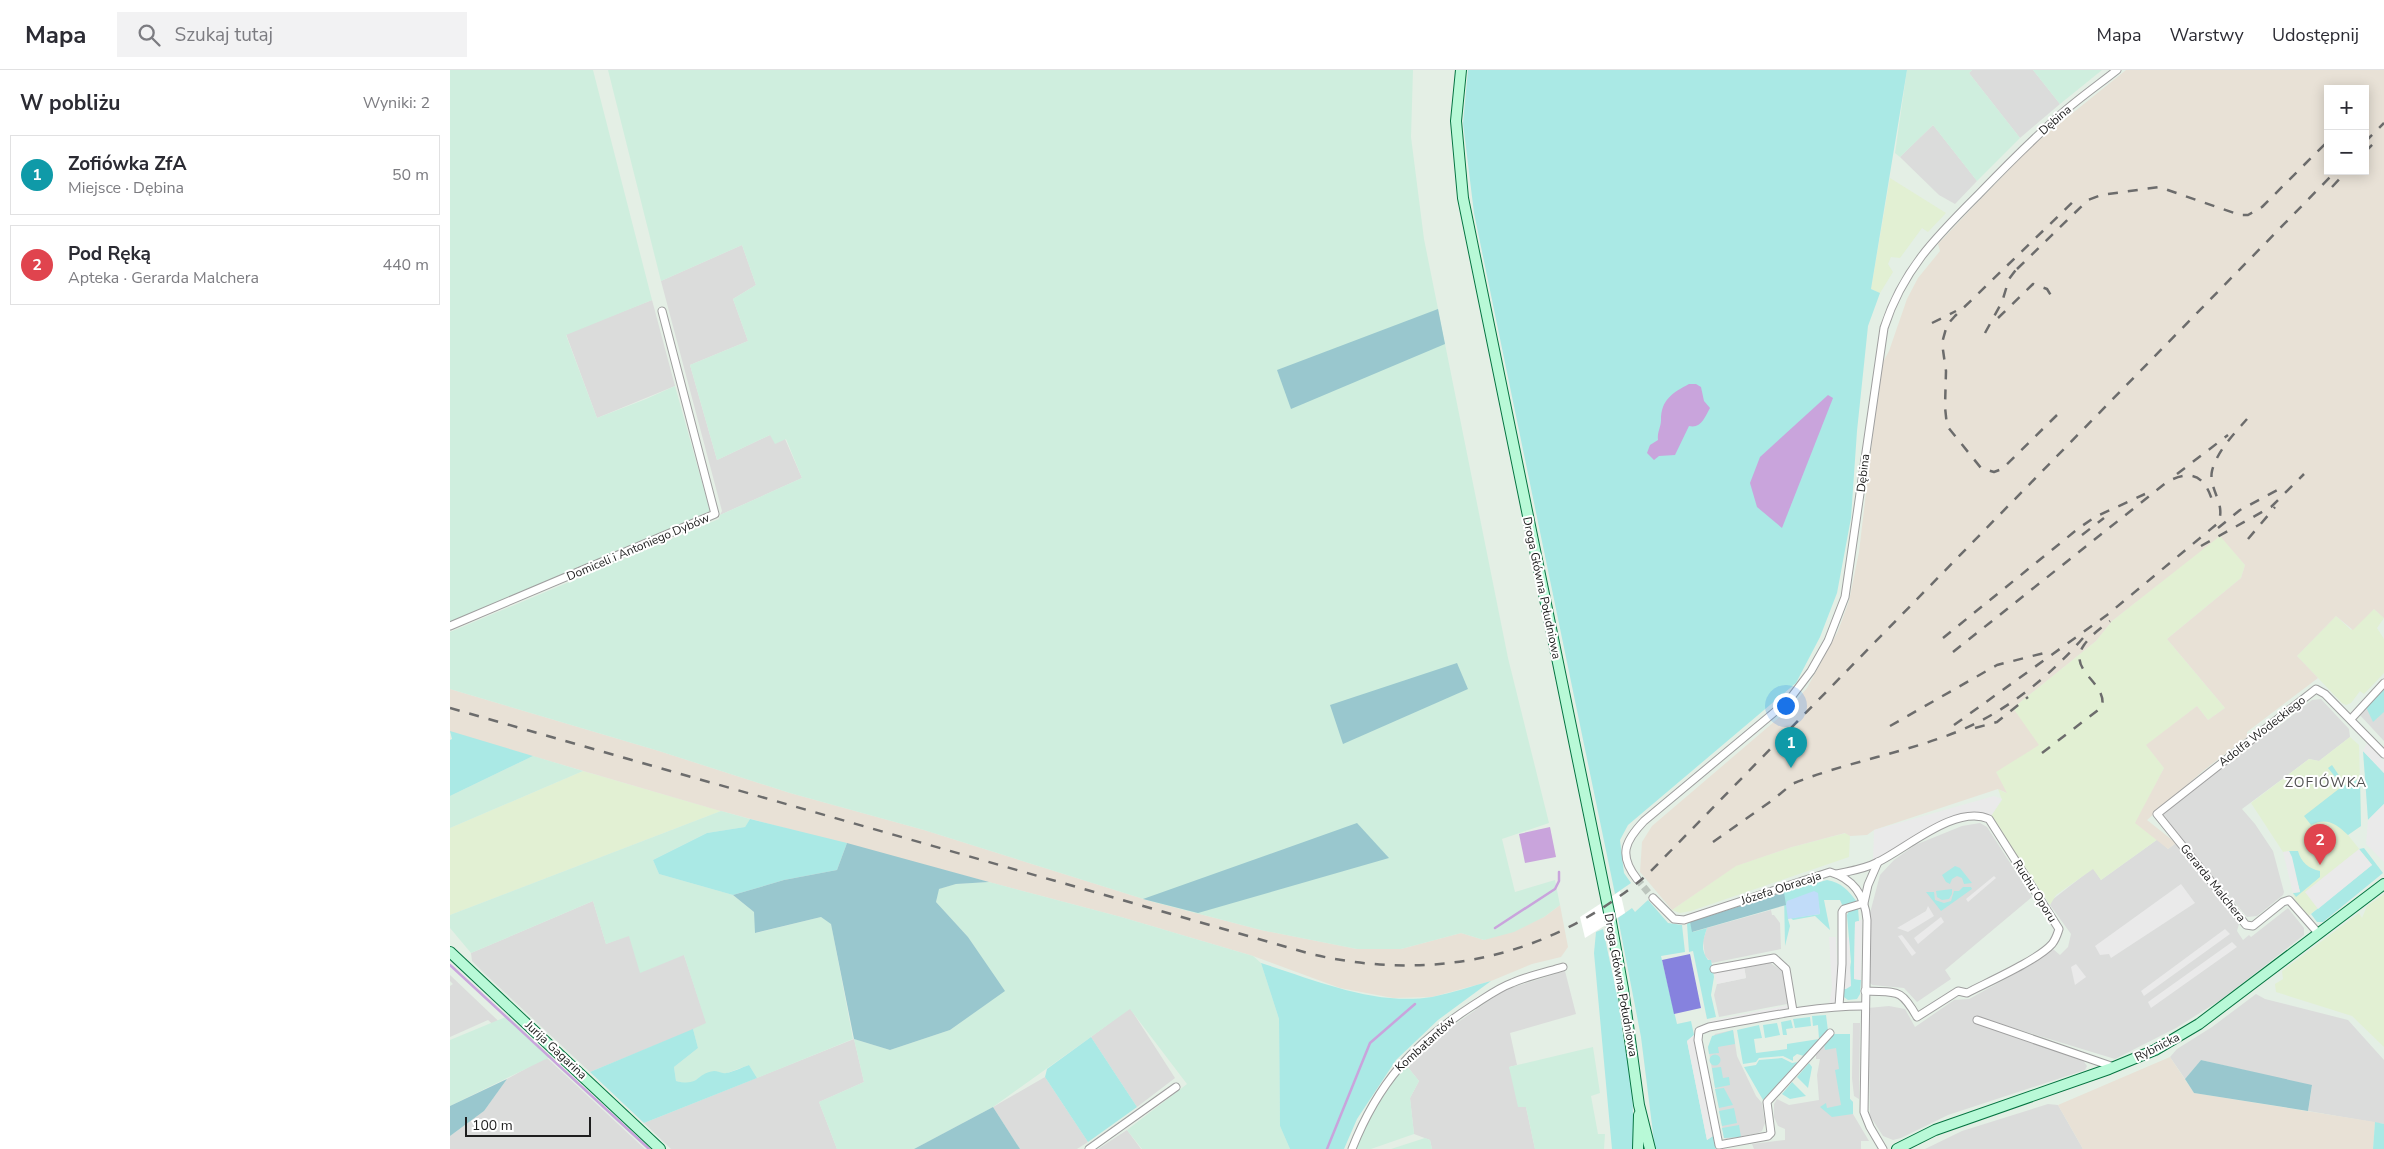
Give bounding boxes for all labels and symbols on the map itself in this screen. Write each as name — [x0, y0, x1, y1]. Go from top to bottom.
street label: Dębina — [2035, 101, 2075, 139]
street label: Dębina — [1853, 453, 1873, 493]
street label: Domiceli i Antoniego Dybów — [564, 510, 712, 584]
street label: Droga Główna Południowa — [1519, 515, 1565, 661]
street label: Adolfa Wodeckiego — [2215, 692, 2309, 770]
your location — [1773, 693, 1799, 719]
pin: 1 — [1775, 727, 1807, 768]
district label: ZOFIÓWKA — [2285, 773, 2367, 792]
pin: 2 — [2304, 824, 2336, 865]
street label: Gerarda Malchera — [2177, 841, 2249, 925]
street label: Ruchu Oporu — [2009, 857, 2061, 925]
street label: Józefa Obracaja — [1738, 867, 1823, 909]
street label: Droga Główna Południowa — [1601, 912, 1641, 1058]
street label: Kombatantów — [1391, 1013, 1459, 1075]
street label: Jurija Gagarina — [521, 1017, 590, 1083]
street label: Rybnicka — [2132, 1029, 2182, 1065]
scale bar — [465, 1114, 591, 1137]

